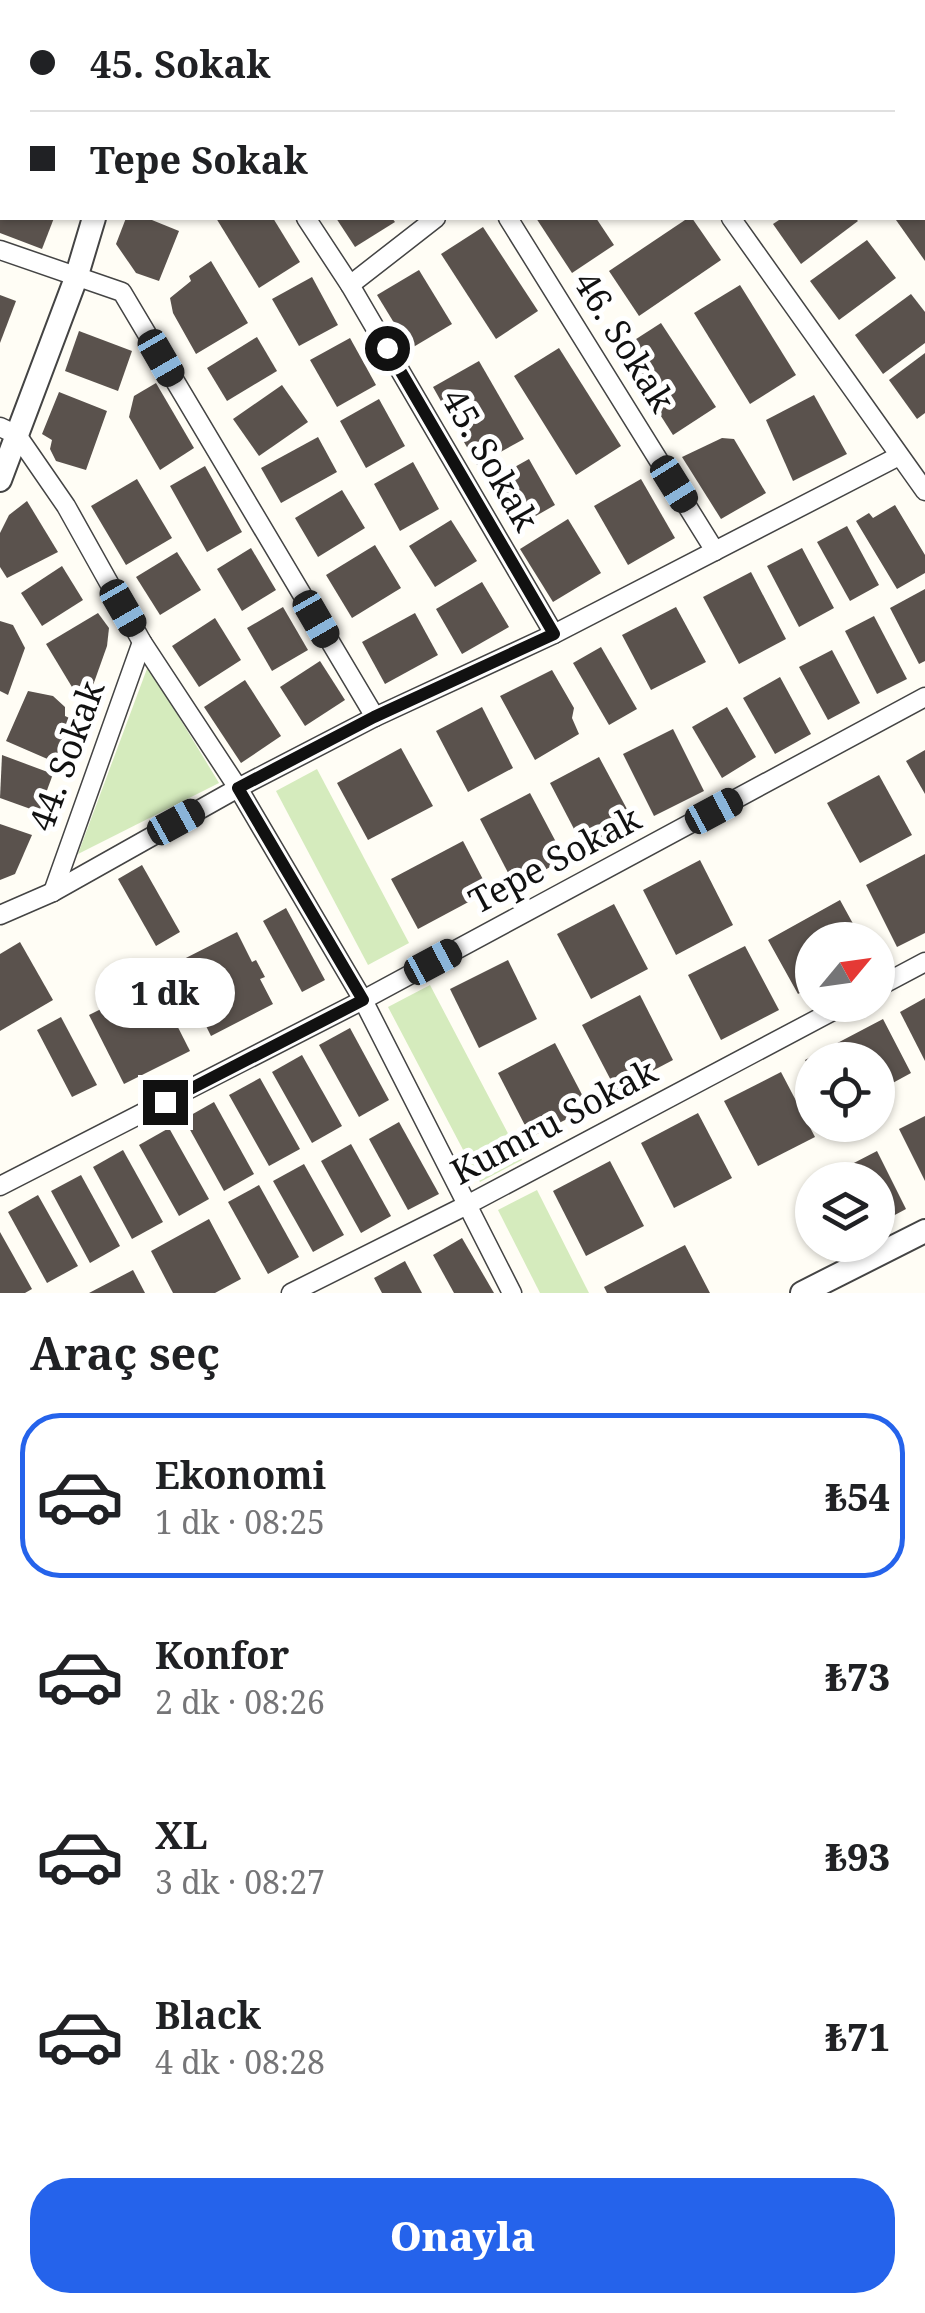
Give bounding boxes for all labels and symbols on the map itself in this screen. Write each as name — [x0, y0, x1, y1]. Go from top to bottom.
street label: 46. Sokak — [564, 262, 687, 421]
car — [133, 325, 189, 391]
route start — [365, 326, 410, 371]
street label: 45. Sokak — [432, 380, 551, 539]
car — [645, 451, 703, 517]
car — [95, 575, 151, 641]
car — [288, 586, 344, 652]
street label: 44. Sokak — [17, 673, 115, 837]
car — [680, 784, 748, 838]
car — [142, 794, 210, 850]
street label: Tepe Sokak — [460, 794, 649, 923]
north arrow — [795, 922, 895, 1022]
car — [399, 935, 467, 989]
callout: 1 dk — [95, 957, 235, 1027]
street label: Kumru Sokak — [442, 1046, 665, 1195]
route end — [143, 1080, 188, 1125]

